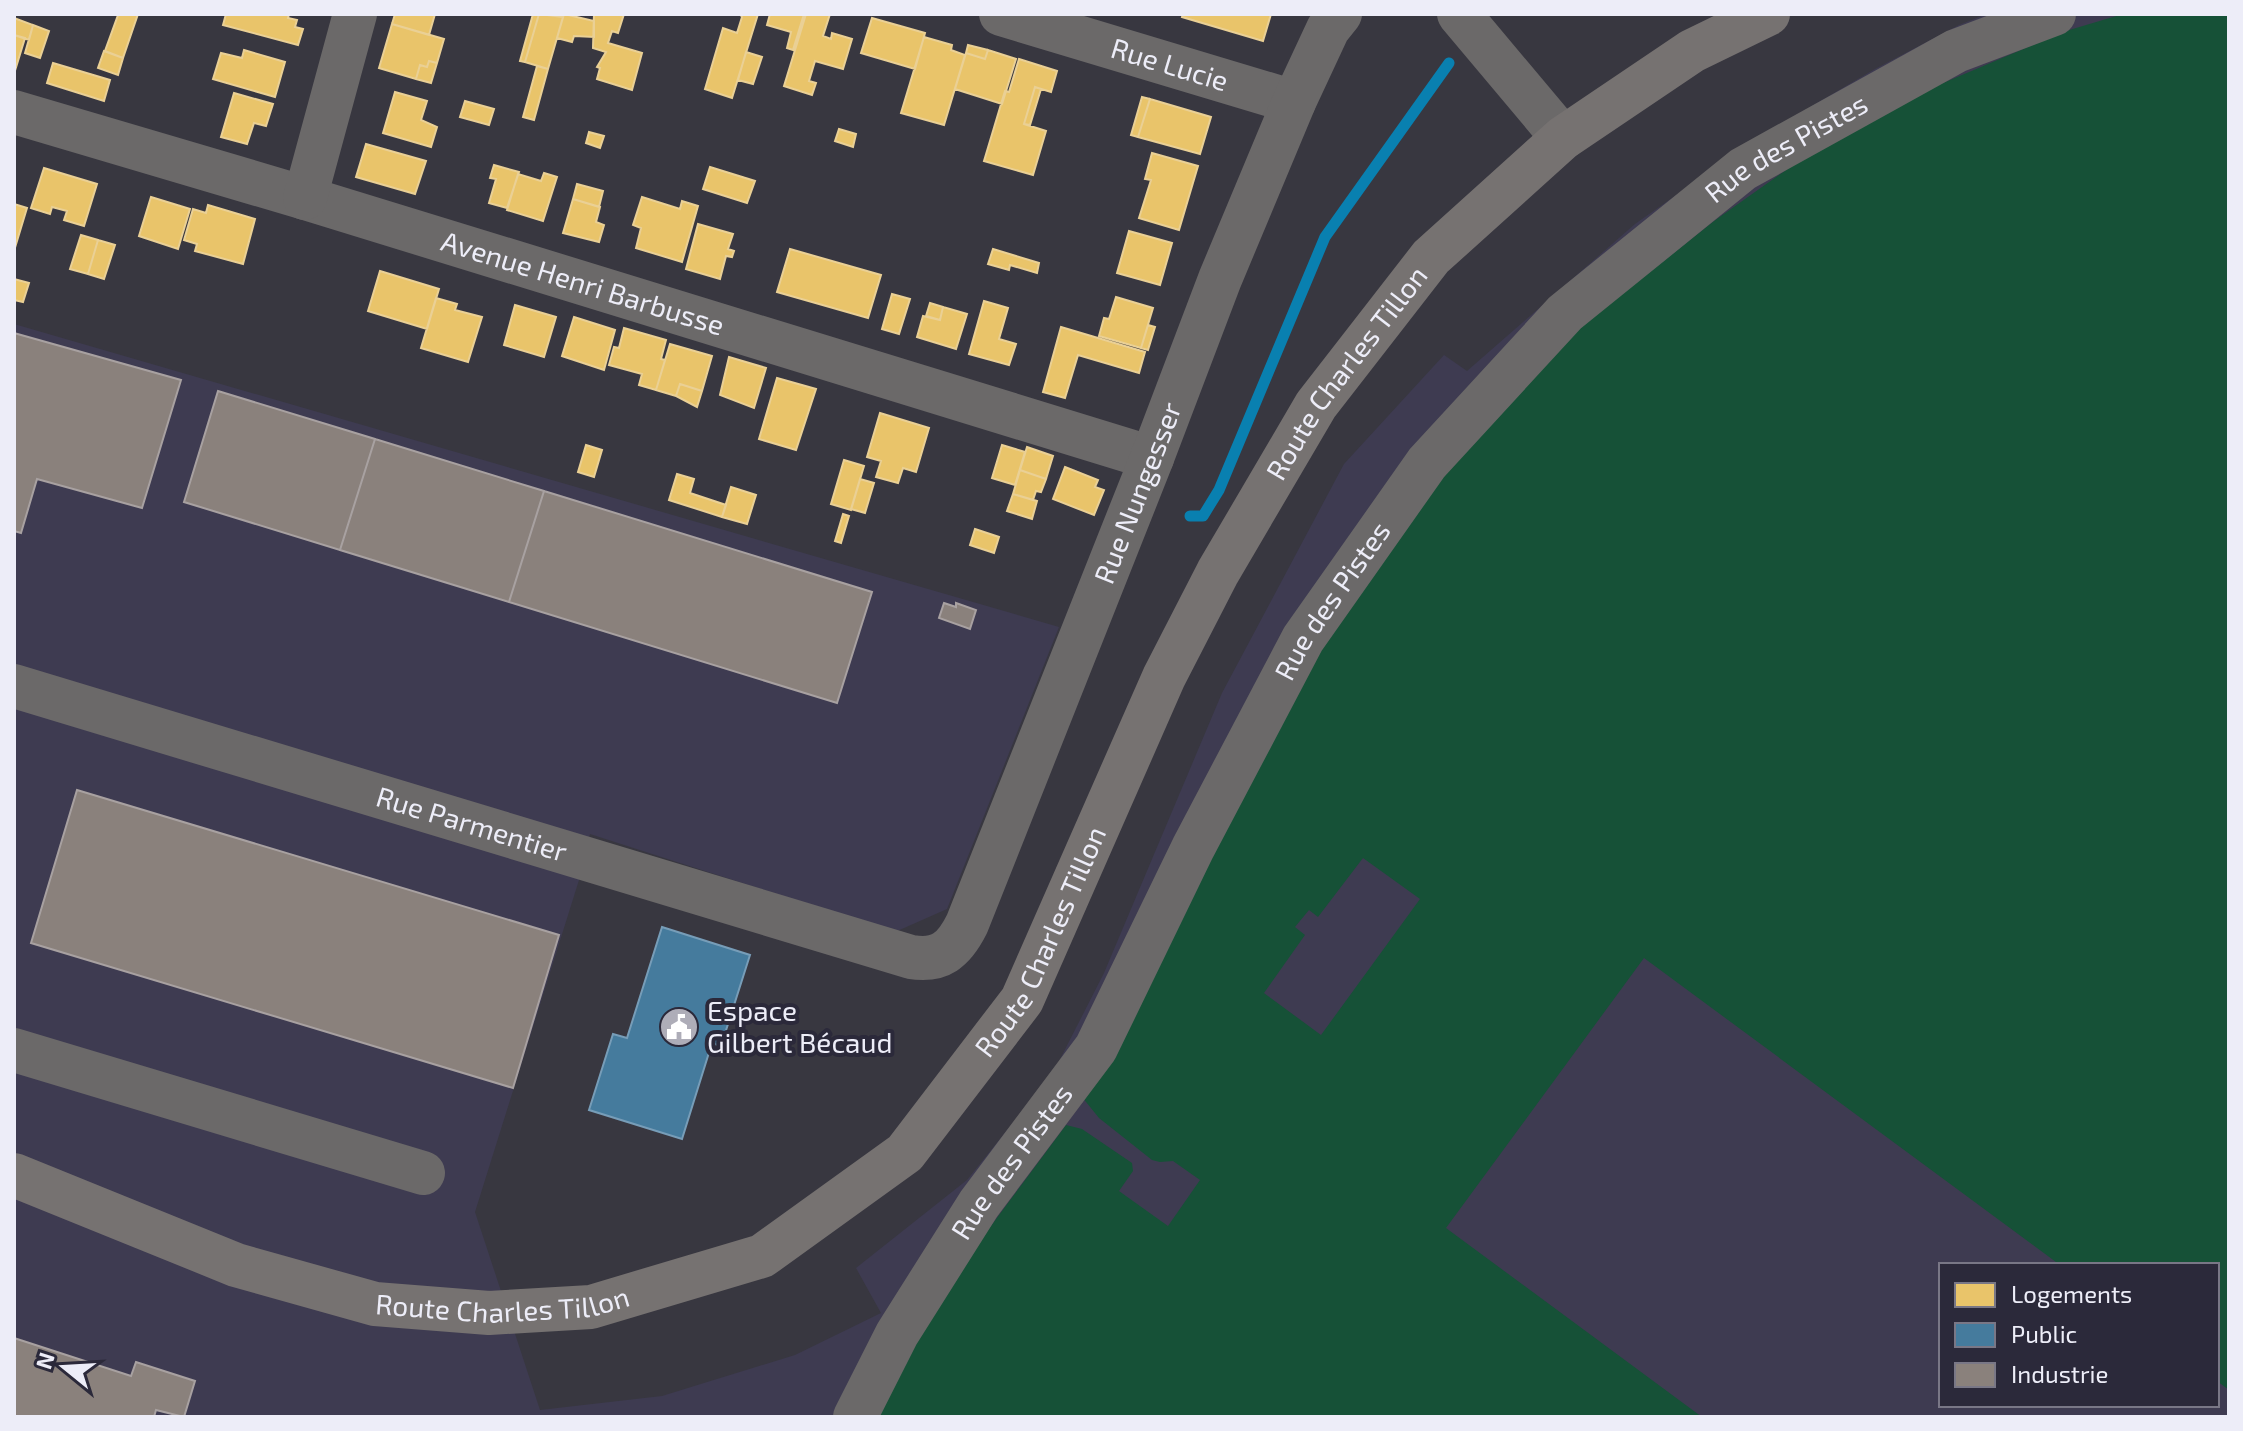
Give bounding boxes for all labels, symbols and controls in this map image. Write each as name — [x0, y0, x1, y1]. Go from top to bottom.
street label: Rue Lucie — [1107, 30, 1233, 97]
street label: Rue des Pistes — [1697, 86, 1873, 209]
street label: Avenue Henri Barbusse — [438, 223, 729, 342]
street label: Route Charles Tillon — [1258, 259, 1434, 485]
street label: Rue Nungesser — [1086, 397, 1188, 588]
street label: Rue des Pistes — [1267, 514, 1397, 685]
street label: Rue Parmentier — [372, 778, 571, 868]
street label: Route Charles Tillon — [967, 821, 1112, 1063]
place label: Espace Gilbert Bécaud — [707, 993, 892, 1059]
public building icon: Espace Gilbert Bécaud — [658, 1006, 700, 1048]
street label: Rue des Pistes — [943, 1077, 1079, 1245]
legend — [1939, 1263, 2219, 1407]
street label: Route Charles Tillon — [374, 1279, 633, 1329]
text: Logements — [2011, 1279, 2132, 1308]
text: Public — [2011, 1319, 2077, 1348]
north arrow — [24, 1327, 104, 1407]
text: N — [29, 1349, 59, 1372]
text: Industrie — [2011, 1359, 2108, 1388]

